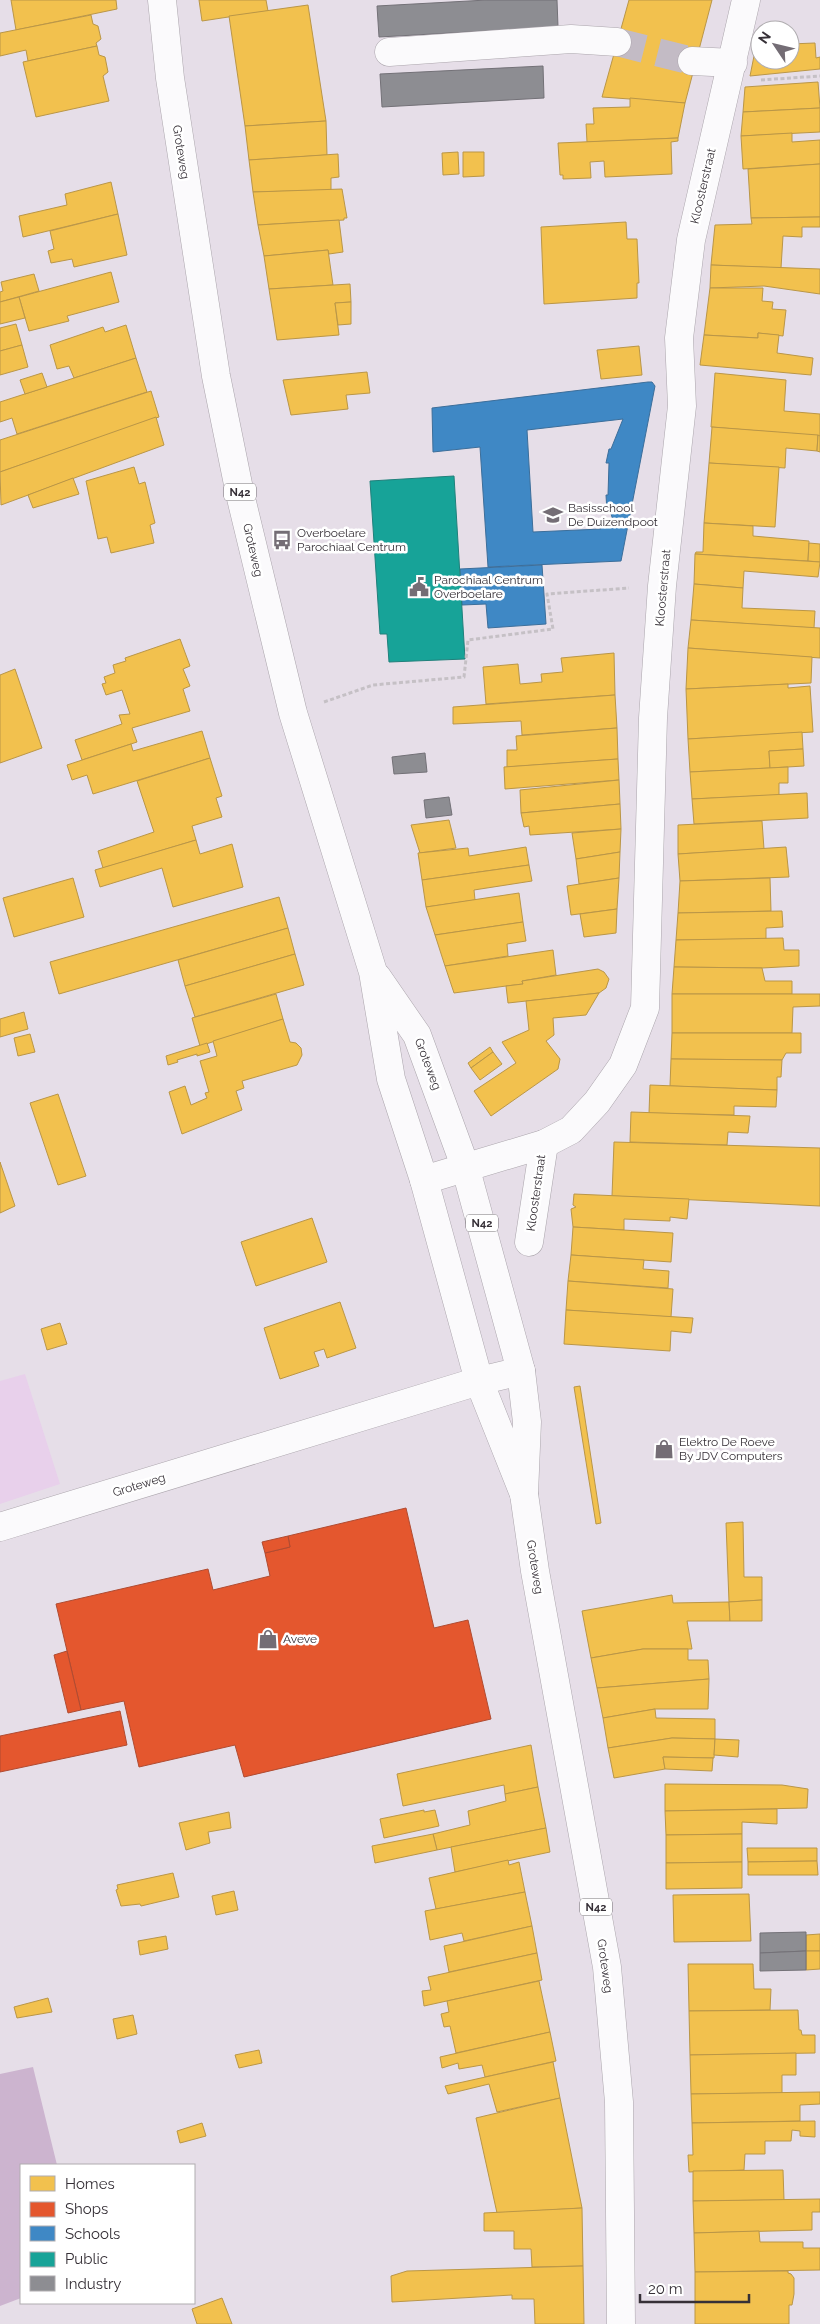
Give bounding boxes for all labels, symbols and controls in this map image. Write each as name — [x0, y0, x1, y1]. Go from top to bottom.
north arrow — [750, 20, 800, 70]
text: N — [755, 29, 774, 47]
street label: Groteweg — [170, 124, 192, 180]
street label: Kloosterstraat — [687, 147, 719, 225]
road number: N42 — [224, 484, 256, 501]
place label: Basisschool De Duizendpoot — [568, 501, 658, 529]
school or university icon: Basisschool De Duizendpoot — [542, 504, 564, 526]
street label: Groteweg — [240, 522, 266, 578]
place label: Overboelare Parochiaal Centrum — [297, 526, 406, 554]
bus stop icon: Overboelare Parochiaal Centrum — [271, 529, 293, 551]
street label: Kloosterstraat — [653, 549, 673, 627]
place label: Parochiaal Centrum Overboelare — [434, 573, 543, 601]
public building icon: Parochiaal Centrum Overboelare — [408, 576, 430, 598]
street label: Groteweg — [412, 1036, 444, 1092]
street label: Kloosterstraat — [524, 1154, 548, 1232]
road number: N42 — [466, 1214, 498, 1232]
place label: Elektro De Roeve By JDV Computers — [679, 1435, 783, 1463]
shop icon: Elektro De Roeve By JDV Computers — [653, 1438, 675, 1460]
street label: Groteweg — [111, 1470, 167, 1500]
street label: Groteweg — [524, 1539, 546, 1595]
shop icon: Aveve — [257, 1628, 279, 1650]
place label: Aveve — [283, 1632, 317, 1646]
road number: N42 — [580, 1898, 612, 1915]
street label: Groteweg — [594, 1938, 616, 1994]
legend — [20, 2164, 195, 2304]
text: Homes — [65, 2175, 115, 2193]
text: Shops — [65, 2200, 108, 2218]
text: Schools — [65, 2225, 120, 2243]
text: Public — [65, 2250, 108, 2268]
scale bar — [640, 2272, 749, 2304]
text: Industry — [65, 2275, 121, 2293]
text: 20 m — [648, 2280, 683, 2298]

